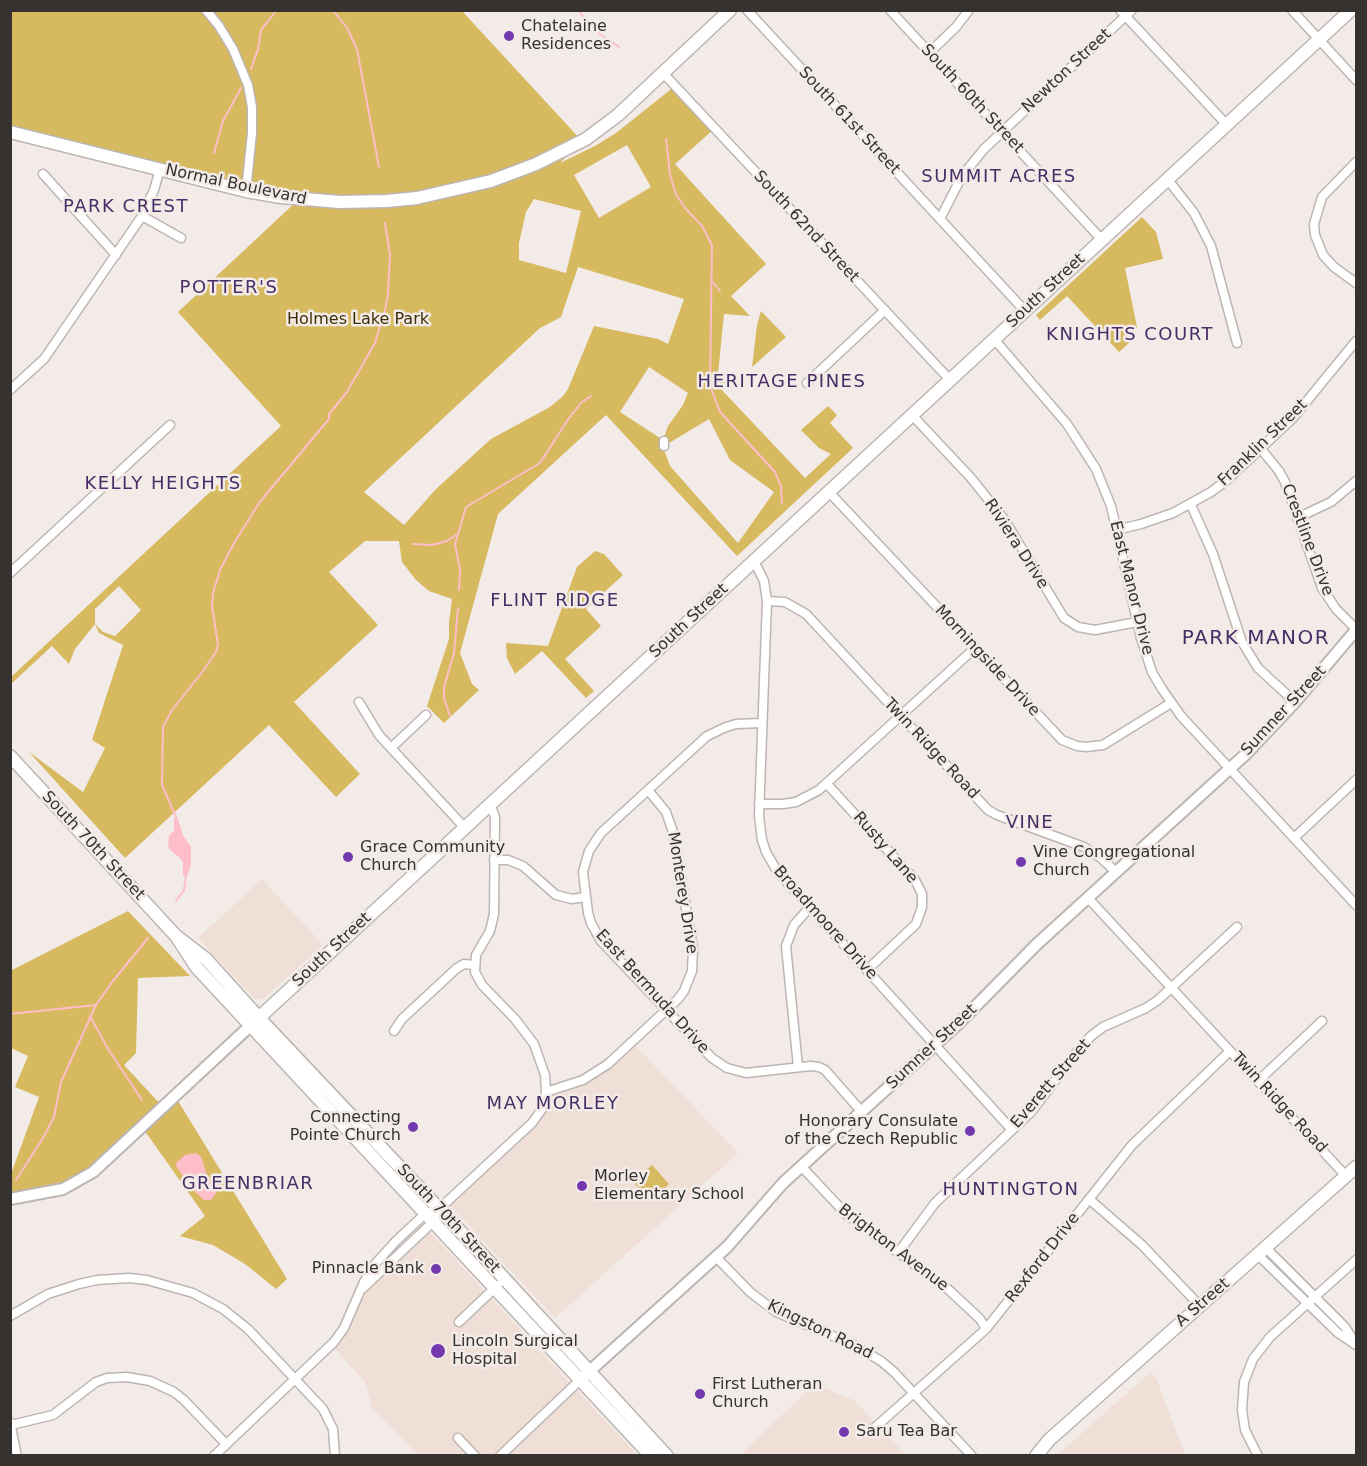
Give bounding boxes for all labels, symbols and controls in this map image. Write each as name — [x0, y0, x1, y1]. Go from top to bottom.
place label: Chatelaine Residences — [521, 17, 611, 55]
street label: Newton Street — [1018, 25, 1116, 117]
marker: Chatelaine Residences — [502, 29, 516, 43]
street label: South 60th Street — [917, 41, 1027, 157]
street label: South 61st Street — [794, 63, 904, 179]
street label: Normal Boulevard — [164, 161, 308, 209]
district label: SUMMIT ACRES — [921, 166, 1077, 188]
street label: South 62nd Street — [749, 167, 863, 287]
district label: PARK CREST — [63, 196, 189, 218]
street label: South Street — [1003, 250, 1089, 332]
district label: POTTER'S — [180, 277, 278, 299]
park label: Holmes Lake Park — [287, 310, 429, 330]
district label: KNIGHTS COURT — [1046, 324, 1214, 346]
district label: HERITAGE PINES — [698, 371, 866, 393]
street label: Franklin Street — [1214, 396, 1312, 490]
district label: KELLY HEIGHTS — [84, 473, 242, 495]
street label: Crestline Drive — [1277, 481, 1337, 599]
street label: Riviera Drive — [980, 495, 1052, 593]
street label: East Manor Drive — [1105, 519, 1157, 657]
street label: South Street — [646, 580, 732, 662]
district label: FLINT RIDGE — [490, 590, 620, 612]
street label: Morningside Drive — [930, 601, 1044, 721]
district label: PARK MANOR — [1182, 627, 1330, 651]
street label: Sumner Street — [1237, 662, 1331, 760]
street label: Twin Ridge Road — [879, 695, 983, 803]
street label: South 70th Street — [38, 788, 148, 904]
street label: Rusty Lane — [849, 808, 921, 888]
district label: VINE — [1006, 812, 1054, 834]
street label: Monterey Drive — [663, 831, 701, 955]
place label: Grace Community Church — [360, 838, 505, 876]
place label: Vine Congregational Church — [1033, 843, 1195, 881]
marker: Grace Community Church — [341, 850, 355, 864]
marker: Vine Congregational Church — [1014, 855, 1028, 869]
street label: Broadmoore Drive — [769, 862, 881, 984]
street label: South Street — [289, 909, 375, 991]
street label: East Bermuda Drive — [591, 926, 713, 1058]
street label: Sumner Street — [883, 1000, 981, 1094]
street label: Everett Street — [1007, 1036, 1095, 1132]
street label: Twin Ridge Road — [1227, 1049, 1331, 1157]
district label: MAY MORLEY — [487, 1093, 619, 1115]
place label: Connecting Pointe Church — [290, 1108, 401, 1146]
place label: Honorary Consulate of the Czech Republic — [784, 1112, 958, 1150]
marker: Connecting Pointe Church — [406, 1120, 420, 1134]
marker: Honorary Consulate of the Czech Republic — [963, 1124, 977, 1138]
street label: South 70th Street — [393, 1161, 503, 1277]
place label: Morley Elementary School — [594, 1167, 744, 1205]
district label: GREENBRIAR — [182, 1173, 314, 1195]
marker: Morley Elementary School — [575, 1179, 589, 1193]
district label: HUNTINGTON — [943, 1179, 1079, 1201]
street label: Brighton Avenue — [834, 1200, 952, 1296]
street label: Rexford Drive — [1002, 1209, 1084, 1307]
place label: Pinnacle Bank — [312, 1259, 424, 1279]
marker: Pinnacle Bank — [429, 1262, 443, 1276]
street label: A Street — [1172, 1275, 1234, 1331]
street label: Kingston Road — [764, 1296, 876, 1364]
place label: Lincoln Surgical Hospital — [452, 1332, 578, 1370]
marker: Lincoln Surgical Hospital — [429, 1342, 447, 1360]
place label: First Lutheran Church — [712, 1375, 822, 1413]
marker: First Lutheran Church — [693, 1387, 707, 1401]
place label: Saru Tea Bar — [856, 1422, 957, 1442]
marker: Saru Tea Bar — [837, 1425, 851, 1439]

